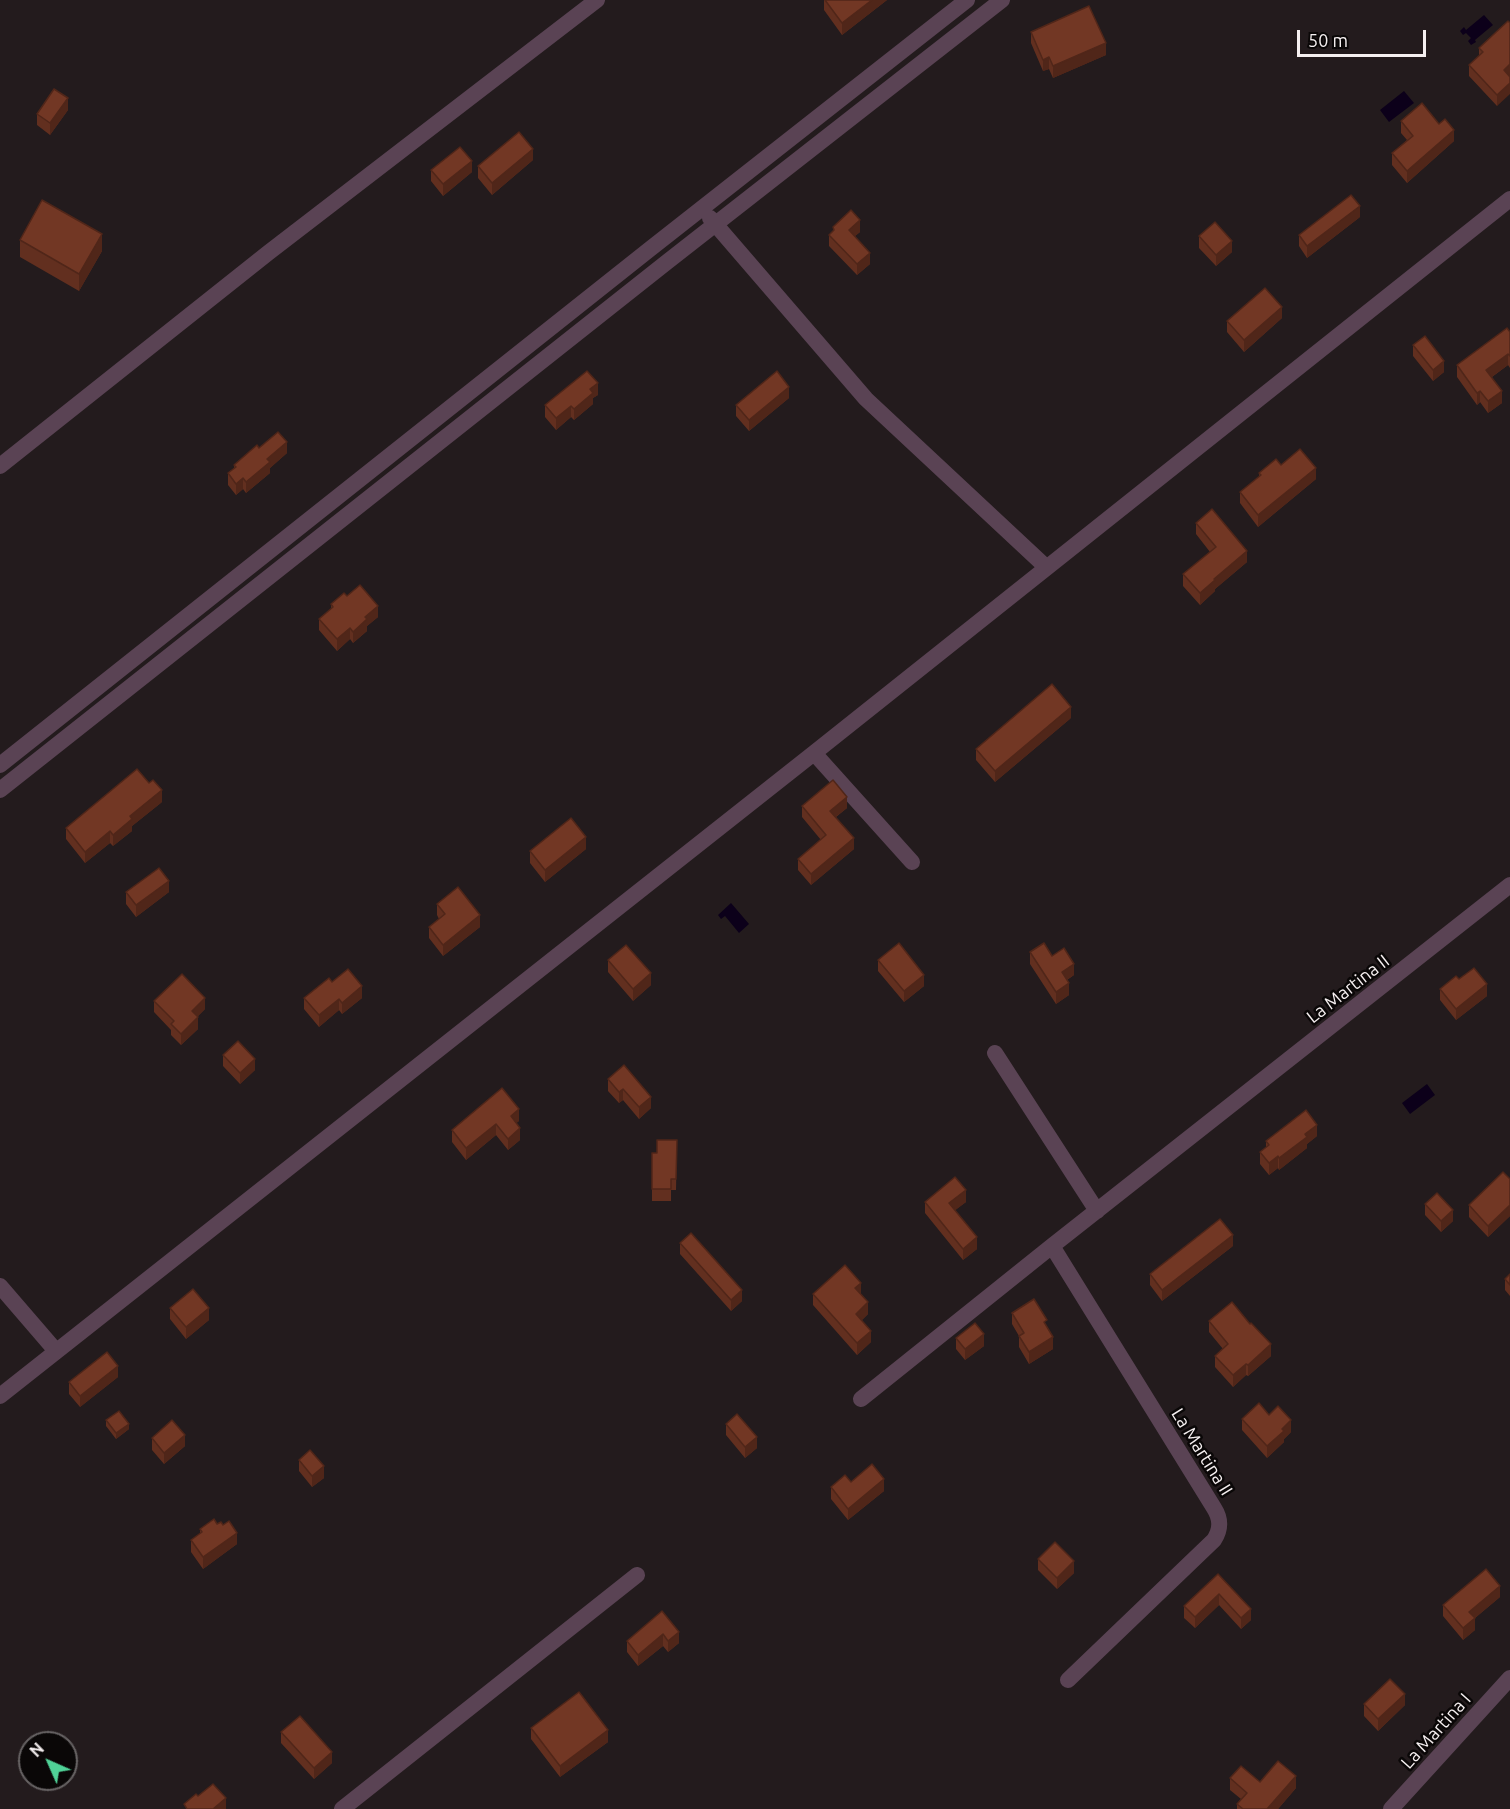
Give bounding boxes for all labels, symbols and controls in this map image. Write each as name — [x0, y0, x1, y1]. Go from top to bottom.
scale bar — [1300, 18, 1429, 56]
text: 50 m — [1308, 30, 1348, 50]
street label: La Martina II — [1303, 950, 1393, 1028]
street label: La Martina II — [1167, 1404, 1237, 1500]
street label: La Martina I — [1397, 1689, 1475, 1773]
north arrow — [18, 1731, 78, 1791]
text: N — [26, 1739, 47, 1760]

